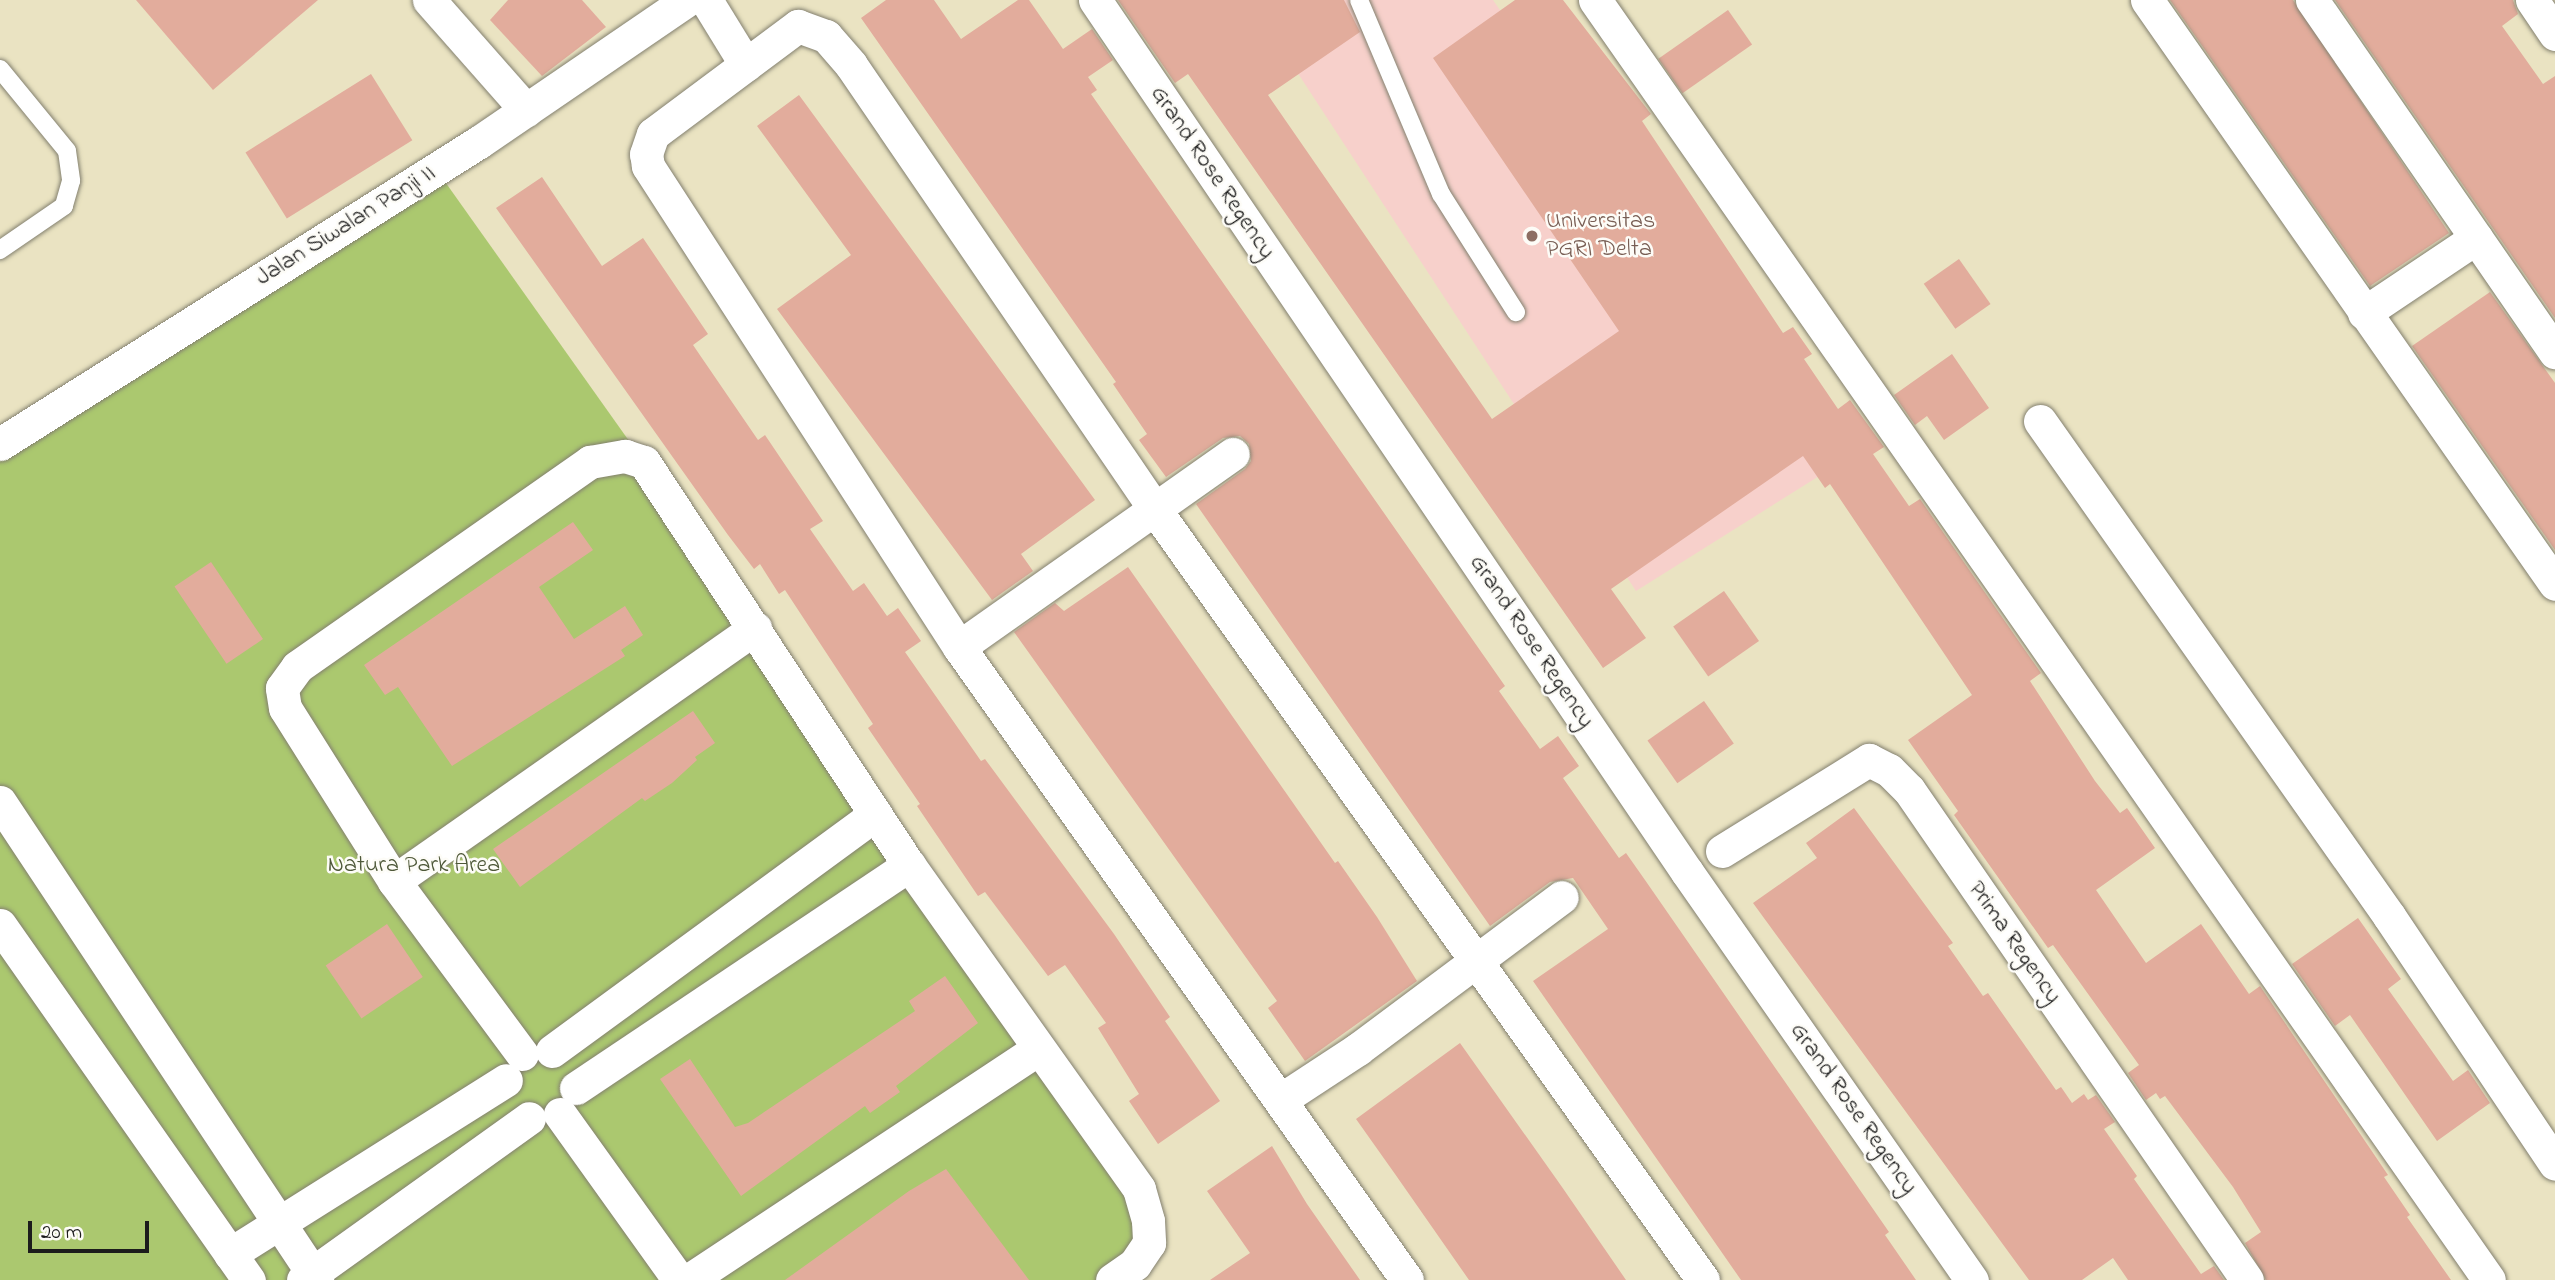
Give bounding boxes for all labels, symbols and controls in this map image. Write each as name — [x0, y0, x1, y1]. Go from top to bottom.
street label: Grand Rose Regency — [1143, 81, 1281, 265]
street label: Jalan Siwalan Panji II — [251, 159, 441, 293]
place label: Universitas PGRI Delta — [1546, 208, 1655, 264]
marker: Universitas PGRI Delta — [1524, 228, 1540, 244]
street label: Grand Rose Regency — [1462, 550, 1600, 734]
park label: Natura Park Area — [328, 852, 500, 880]
street label: Prima Regency — [1961, 876, 2067, 1010]
street label: Grand Rose Regency — [1783, 1018, 1923, 1200]
scale bar — [32, 1206, 152, 1250]
text: 20 m — [41, 1218, 82, 1248]

